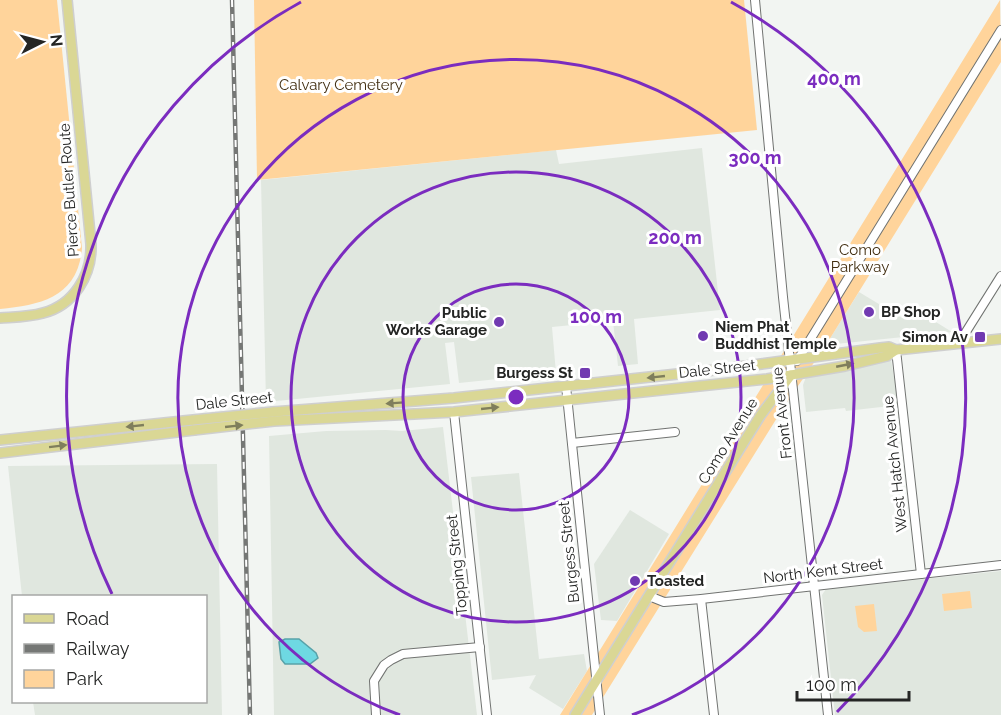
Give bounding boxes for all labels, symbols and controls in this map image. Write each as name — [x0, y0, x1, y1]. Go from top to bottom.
north arrow — [12, 12, 72, 72]
text: N — [46, 33, 67, 48]
text: 400 m — [807, 68, 861, 89]
park label: Calvary Cemetery — [279, 76, 403, 94]
street label: Pierce Butler Route — [55, 122, 83, 257]
text: 300 m — [728, 147, 782, 168]
text: 200 m — [648, 227, 702, 248]
park label: Como Parkway — [831, 241, 889, 276]
place label: BP Shop — [881, 303, 941, 321]
place label: Public Works Garage — [386, 304, 488, 339]
marker: BP Shop — [862, 305, 876, 319]
text: 100 m — [570, 306, 622, 327]
marker: Public Works Garage — [492, 315, 506, 329]
place label: Niem Phat Buddhist Temple — [715, 318, 837, 353]
place label: Simon Av — [902, 328, 969, 346]
marker: Niem Phat Buddhist Temple — [696, 329, 710, 343]
marker: Simon Av — [973, 330, 987, 344]
street label: Dale Street — [678, 356, 756, 382]
one-way arrow — [835, 360, 854, 369]
place label: Burgess St — [496, 364, 573, 382]
marker: Burgess St — [578, 366, 592, 380]
street label: Front Avenue — [768, 366, 796, 460]
one-way arrow — [647, 372, 666, 381]
centre of rings — [506, 387, 526, 407]
street label: Dale Street — [195, 388, 273, 414]
street label: Como Avenue — [694, 395, 762, 487]
street label: West Hatch Avenue — [879, 395, 911, 533]
one-way arrow — [386, 398, 405, 407]
one-way arrow — [481, 403, 500, 413]
one-way arrow — [125, 421, 144, 431]
one-way arrow — [224, 421, 243, 430]
one-way arrow — [49, 441, 68, 451]
street label: Burgess Street — [555, 500, 583, 604]
street label: Topping Street — [443, 514, 471, 616]
street label: North Kent Street — [762, 555, 884, 587]
place label: Toasted — [647, 572, 705, 590]
marker: Toasted — [628, 574, 642, 588]
legend — [12, 595, 207, 703]
text: Road — [66, 608, 109, 629]
text: Railway — [66, 638, 130, 659]
scale bar — [797, 664, 910, 702]
text: Park — [66, 668, 103, 689]
text: 100 m — [806, 674, 857, 695]

